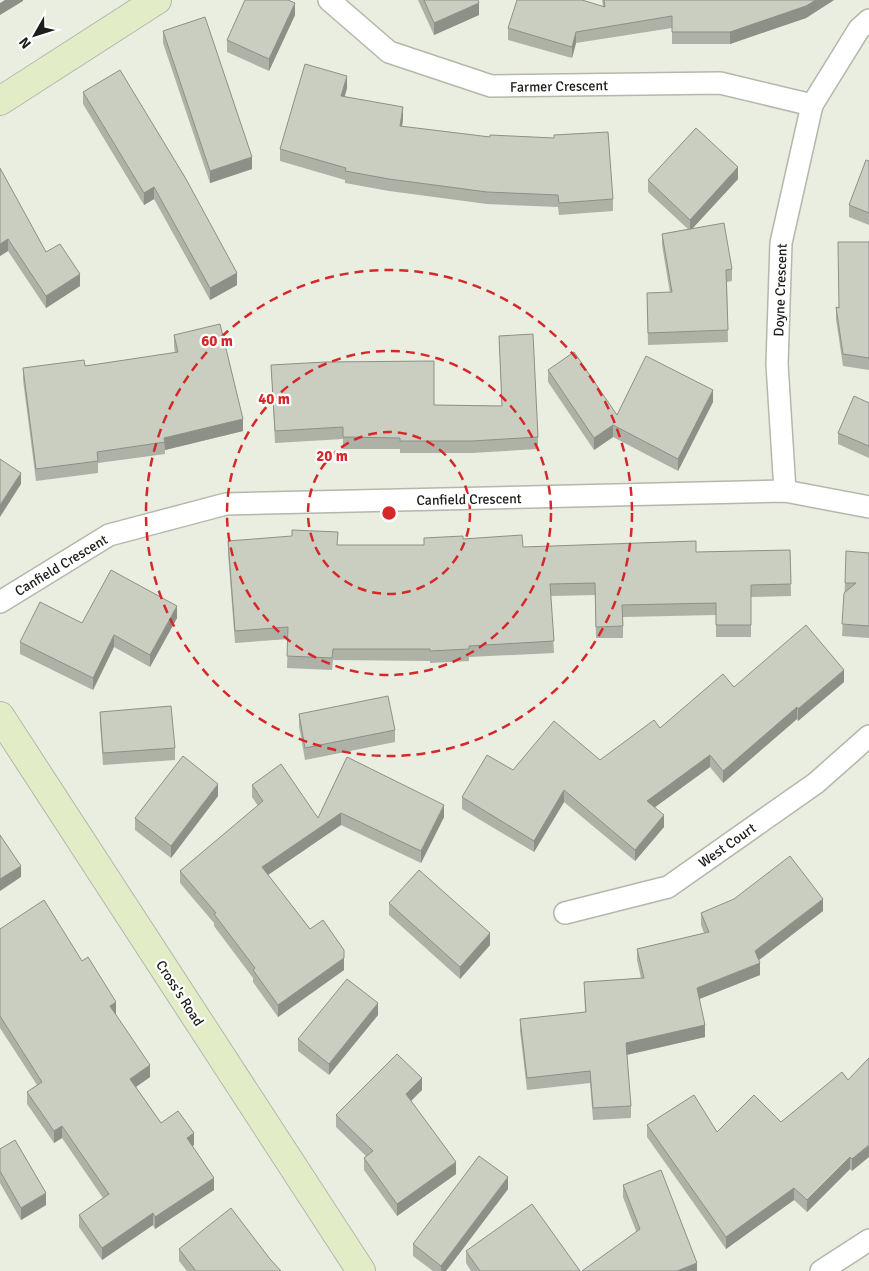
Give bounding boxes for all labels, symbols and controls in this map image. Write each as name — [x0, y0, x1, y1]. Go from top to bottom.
north arrow — [10, 10, 60, 60]
text: N — [16, 34, 35, 52]
street label: Farmer Crescent — [510, 77, 608, 96]
street label: Doyne Crescent — [770, 243, 791, 337]
text: 60 m — [201, 332, 233, 350]
text: 40 m — [258, 390, 290, 408]
text: 20 m — [316, 447, 348, 465]
street label: Canfield Crescent — [416, 490, 522, 509]
centre of rings — [380, 504, 398, 522]
street label: Canfield Crescent — [12, 531, 111, 600]
street label: West Court — [695, 819, 759, 871]
street label: Cross's Road — [152, 957, 207, 1029]

